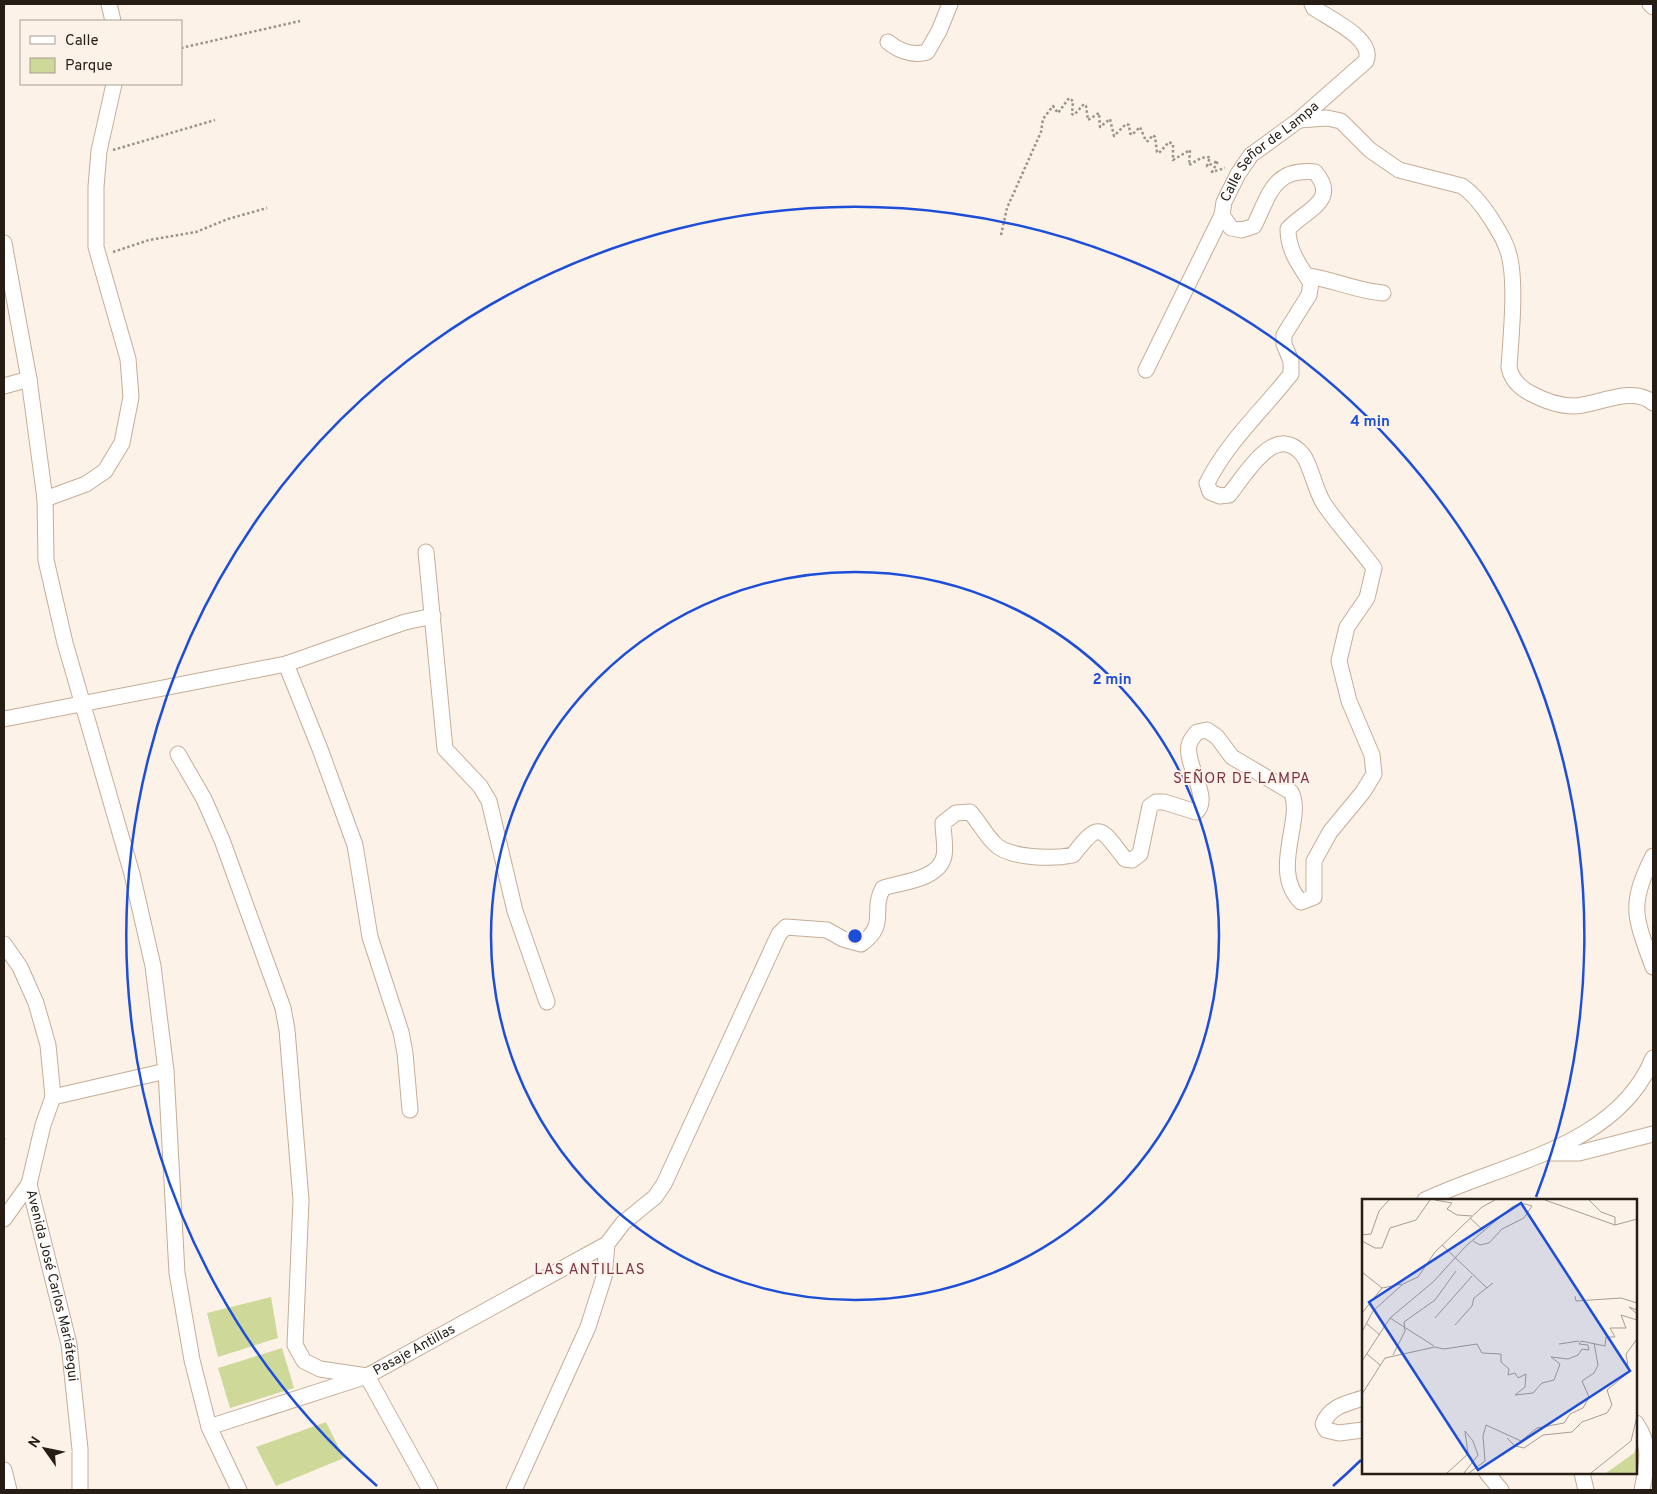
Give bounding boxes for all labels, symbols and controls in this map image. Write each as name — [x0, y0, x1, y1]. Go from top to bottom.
legend — [20, 20, 182, 85]
text: Calle — [65, 32, 99, 51]
text: Parque — [65, 57, 113, 76]
street label: Calle Señor de Lampa — [1217, 98, 1322, 205]
text: 4 min — [1350, 413, 1390, 432]
text: 2 min — [1092, 671, 1132, 690]
district label: SEÑOR DE LAMPA — [1173, 769, 1311, 789]
centre of rings — [846, 927, 864, 945]
street label: Avenida José Carlos Mariátegui — [22, 1188, 81, 1382]
inset map — [1362, 1199, 1637, 1474]
district label: LAS ANTILLAS — [534, 1261, 646, 1280]
street label: Pasaje Antillas — [370, 1321, 458, 1379]
north arrow — [20, 1424, 70, 1474]
text: N — [25, 1434, 45, 1452]

